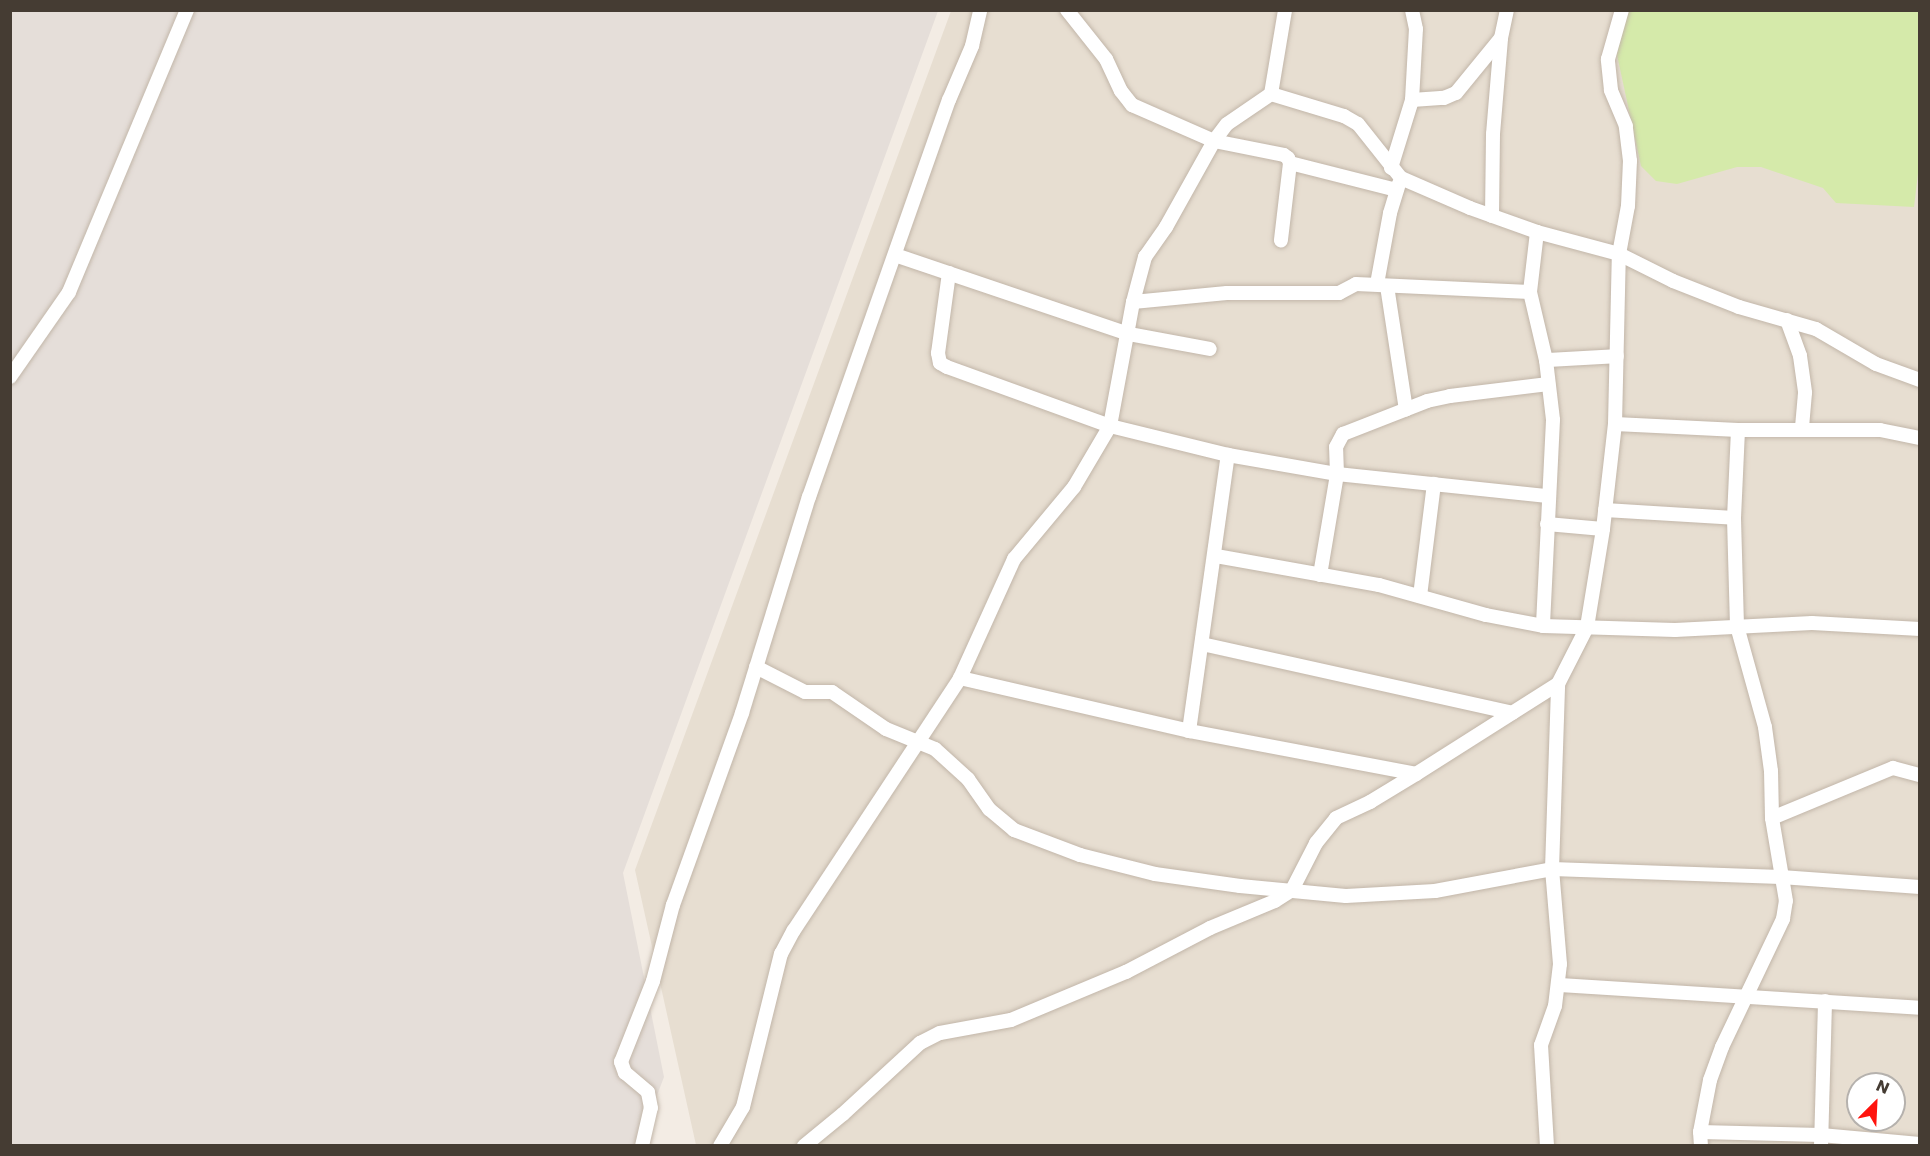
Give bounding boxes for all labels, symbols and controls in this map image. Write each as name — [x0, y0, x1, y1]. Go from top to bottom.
north arrow — [1846, 1072, 1906, 1132]
text: N — [1873, 1074, 1893, 1100]

